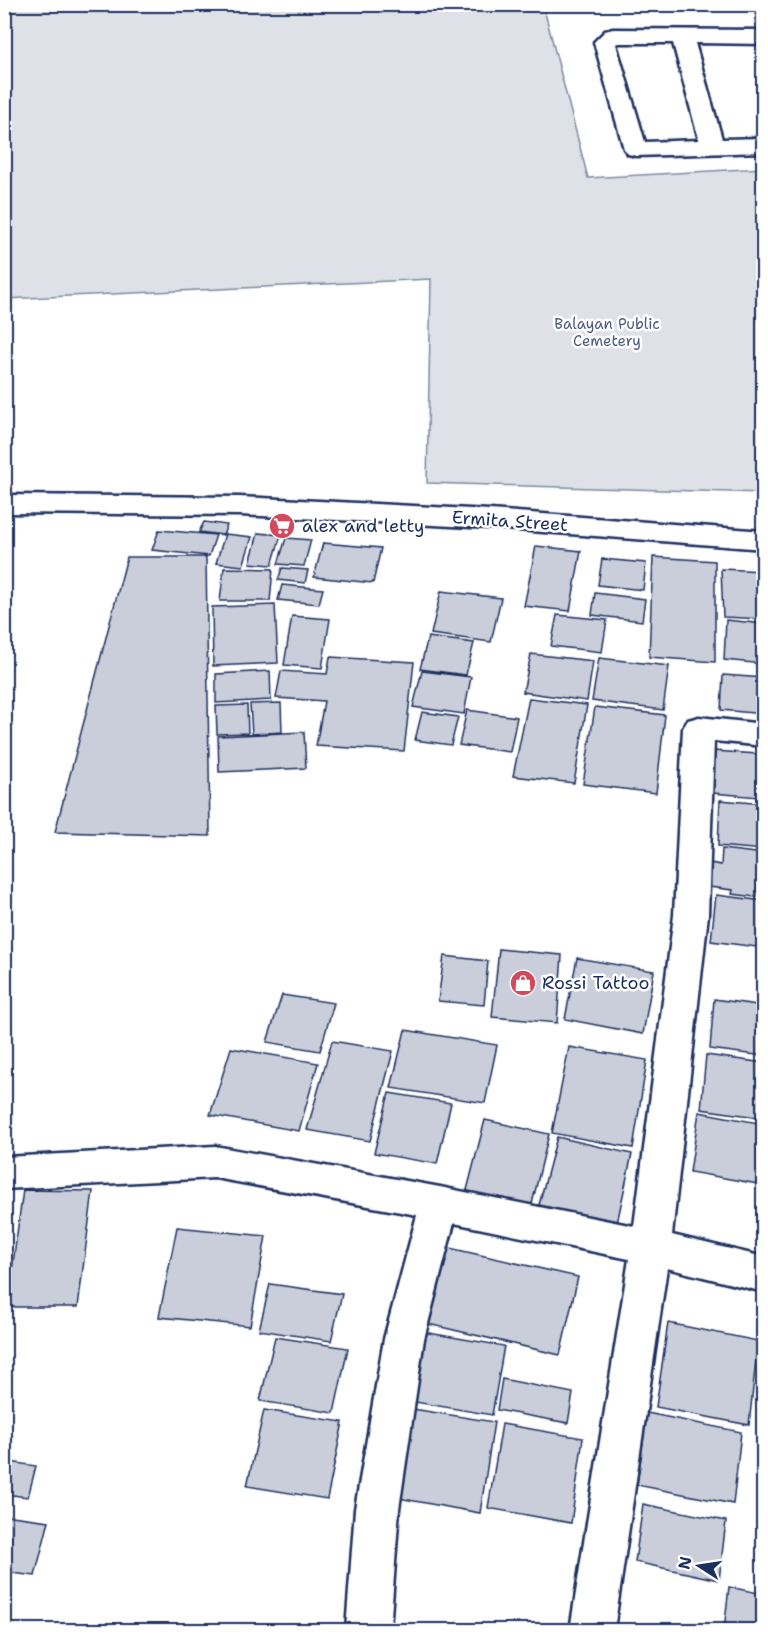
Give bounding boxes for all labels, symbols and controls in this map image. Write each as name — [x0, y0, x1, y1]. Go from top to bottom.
park label: Balayan Public Cemetery — [554, 314, 660, 351]
street label: Ermita Street — [451, 505, 569, 537]
supermarket icon: alex and letty — [267, 511, 297, 541]
place label: alex and letty — [302, 514, 424, 538]
shop icon: Rossi Tattoo — [508, 968, 538, 998]
place label: Rossi Tattoo — [542, 971, 649, 995]
north arrow — [669, 1536, 729, 1596]
text: N — [673, 1555, 696, 1571]

